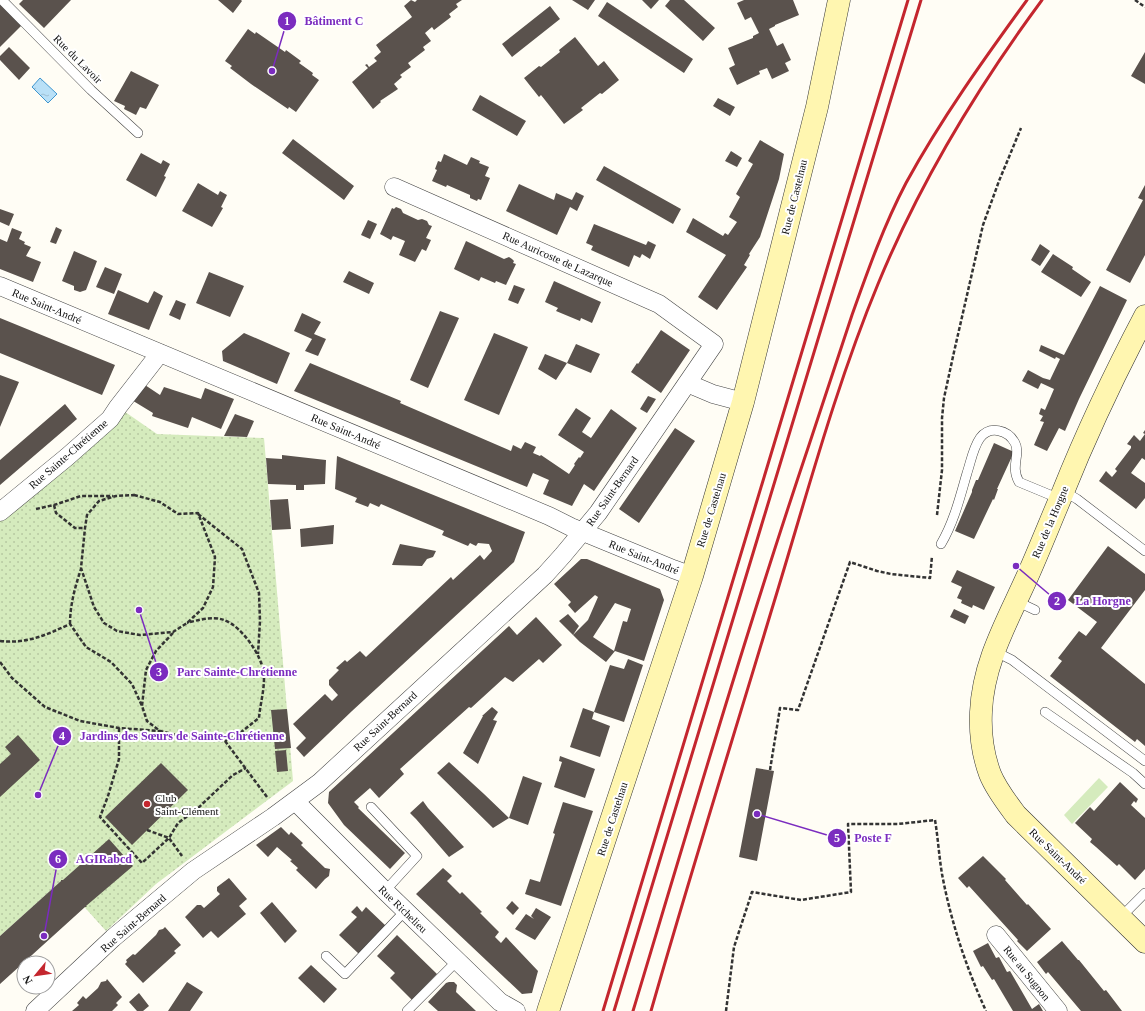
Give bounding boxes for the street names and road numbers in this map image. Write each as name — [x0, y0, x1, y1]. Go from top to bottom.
street label: Rue du Lavoir — [51, 32, 105, 86]
street label: Rue de Castelnau — [779, 158, 809, 236]
street label: Rue Auricoste de Lazarque — [501, 229, 615, 289]
street label: Rue Saint-André — [10, 286, 84, 326]
street label: Rue Saint-André — [309, 411, 383, 451]
street label: Rue Sainte-Chrétienne — [26, 417, 110, 491]
street label: Rue Saint-Bernard — [584, 453, 641, 528]
street label: Rue de Castelnau — [694, 471, 728, 549]
street label: Rue de la Horgne — [1029, 484, 1071, 560]
street label: Rue Saint-André — [607, 538, 681, 577]
street label: Rue Saint-Bernard — [351, 688, 420, 753]
street label: Rue de Castelnau — [594, 780, 630, 857]
street label: Rue Saint-André — [1027, 826, 1089, 886]
street label: Rue Richelieu — [376, 883, 430, 935]
street label: Rue Saint-Bernard — [98, 891, 168, 954]
street label: Rue au Sugnon — [1001, 943, 1053, 1003]

